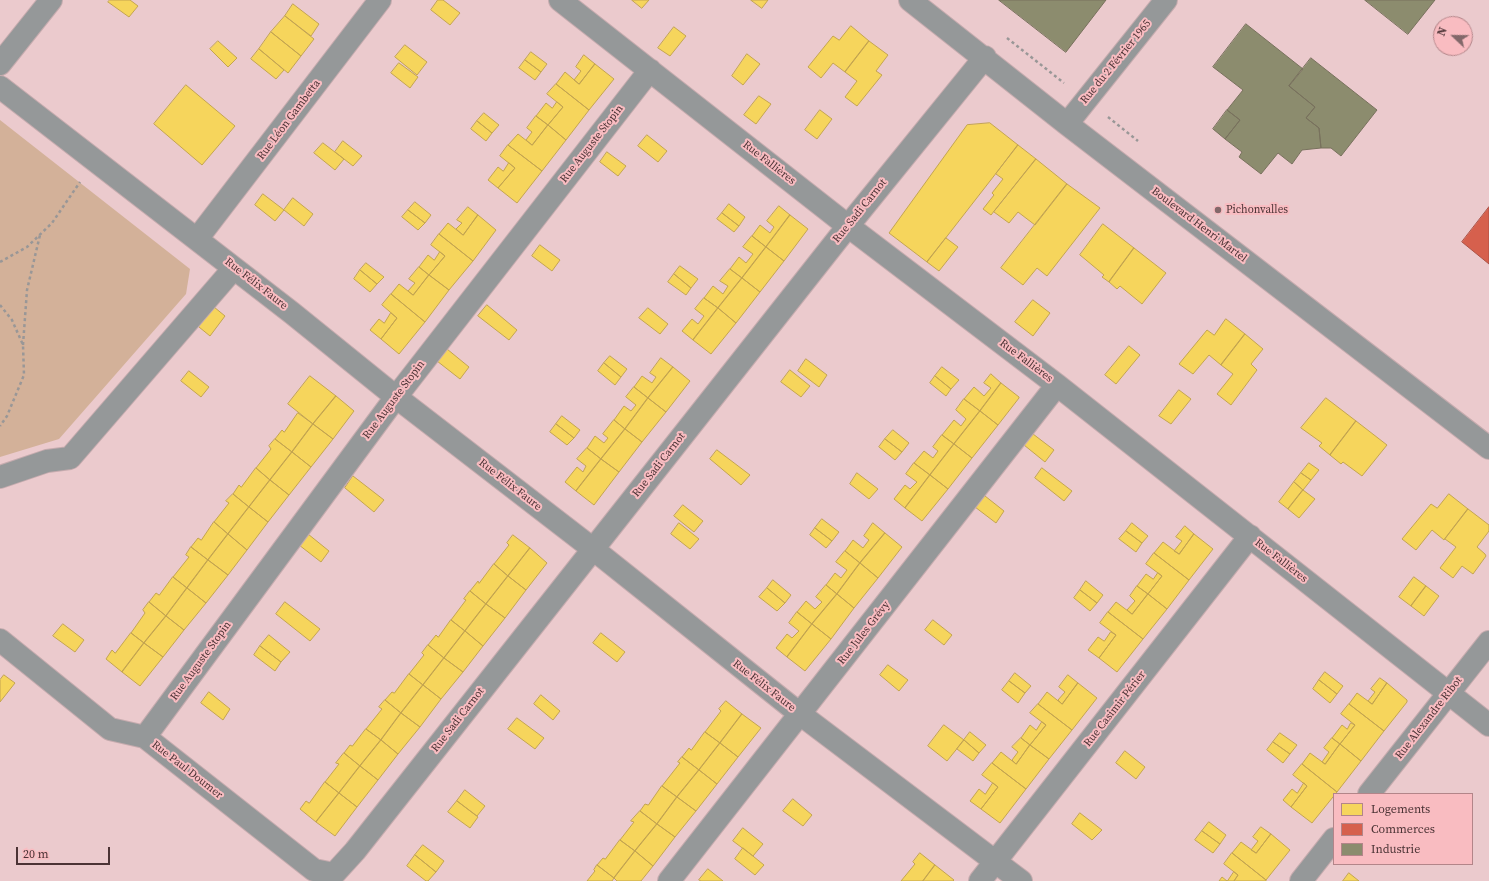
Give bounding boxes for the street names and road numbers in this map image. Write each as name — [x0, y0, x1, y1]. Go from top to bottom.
street label: Rue du 2 Février 1965 — [1078, 17, 1154, 107]
street label: Rue Léon Gambetta — [255, 77, 323, 163]
street label: Rue Auguste Stopin — [558, 103, 626, 185]
street label: Rue Fallières — [740, 138, 798, 188]
street label: Rue Sadi Carnot — [830, 176, 890, 246]
street label: Boulevard Henri Martel — [1149, 185, 1249, 265]
street label: Rue Félix Faure — [222, 255, 290, 313]
street label: Rue Fallières — [997, 337, 1055, 385]
street label: Rue Auguste Stopin — [360, 358, 428, 442]
street label: Rue Sadi Carnot — [630, 430, 688, 500]
street label: Rue Félix Faure — [476, 456, 544, 514]
street label: Rue Fallières — [1252, 536, 1310, 586]
street label: Rue Jules Grévy — [835, 599, 893, 667]
street label: Rue Auguste Stopin — [168, 619, 234, 703]
street label: Rue Félix Faure — [730, 657, 798, 715]
street label: Rue Casimir Périer — [1081, 668, 1149, 750]
street label: Rue Alexandre Ribot — [1393, 674, 1465, 762]
street label: Rue Sadi Carnot — [429, 685, 487, 755]
street label: Rue Paul Doumer — [149, 738, 225, 802]

